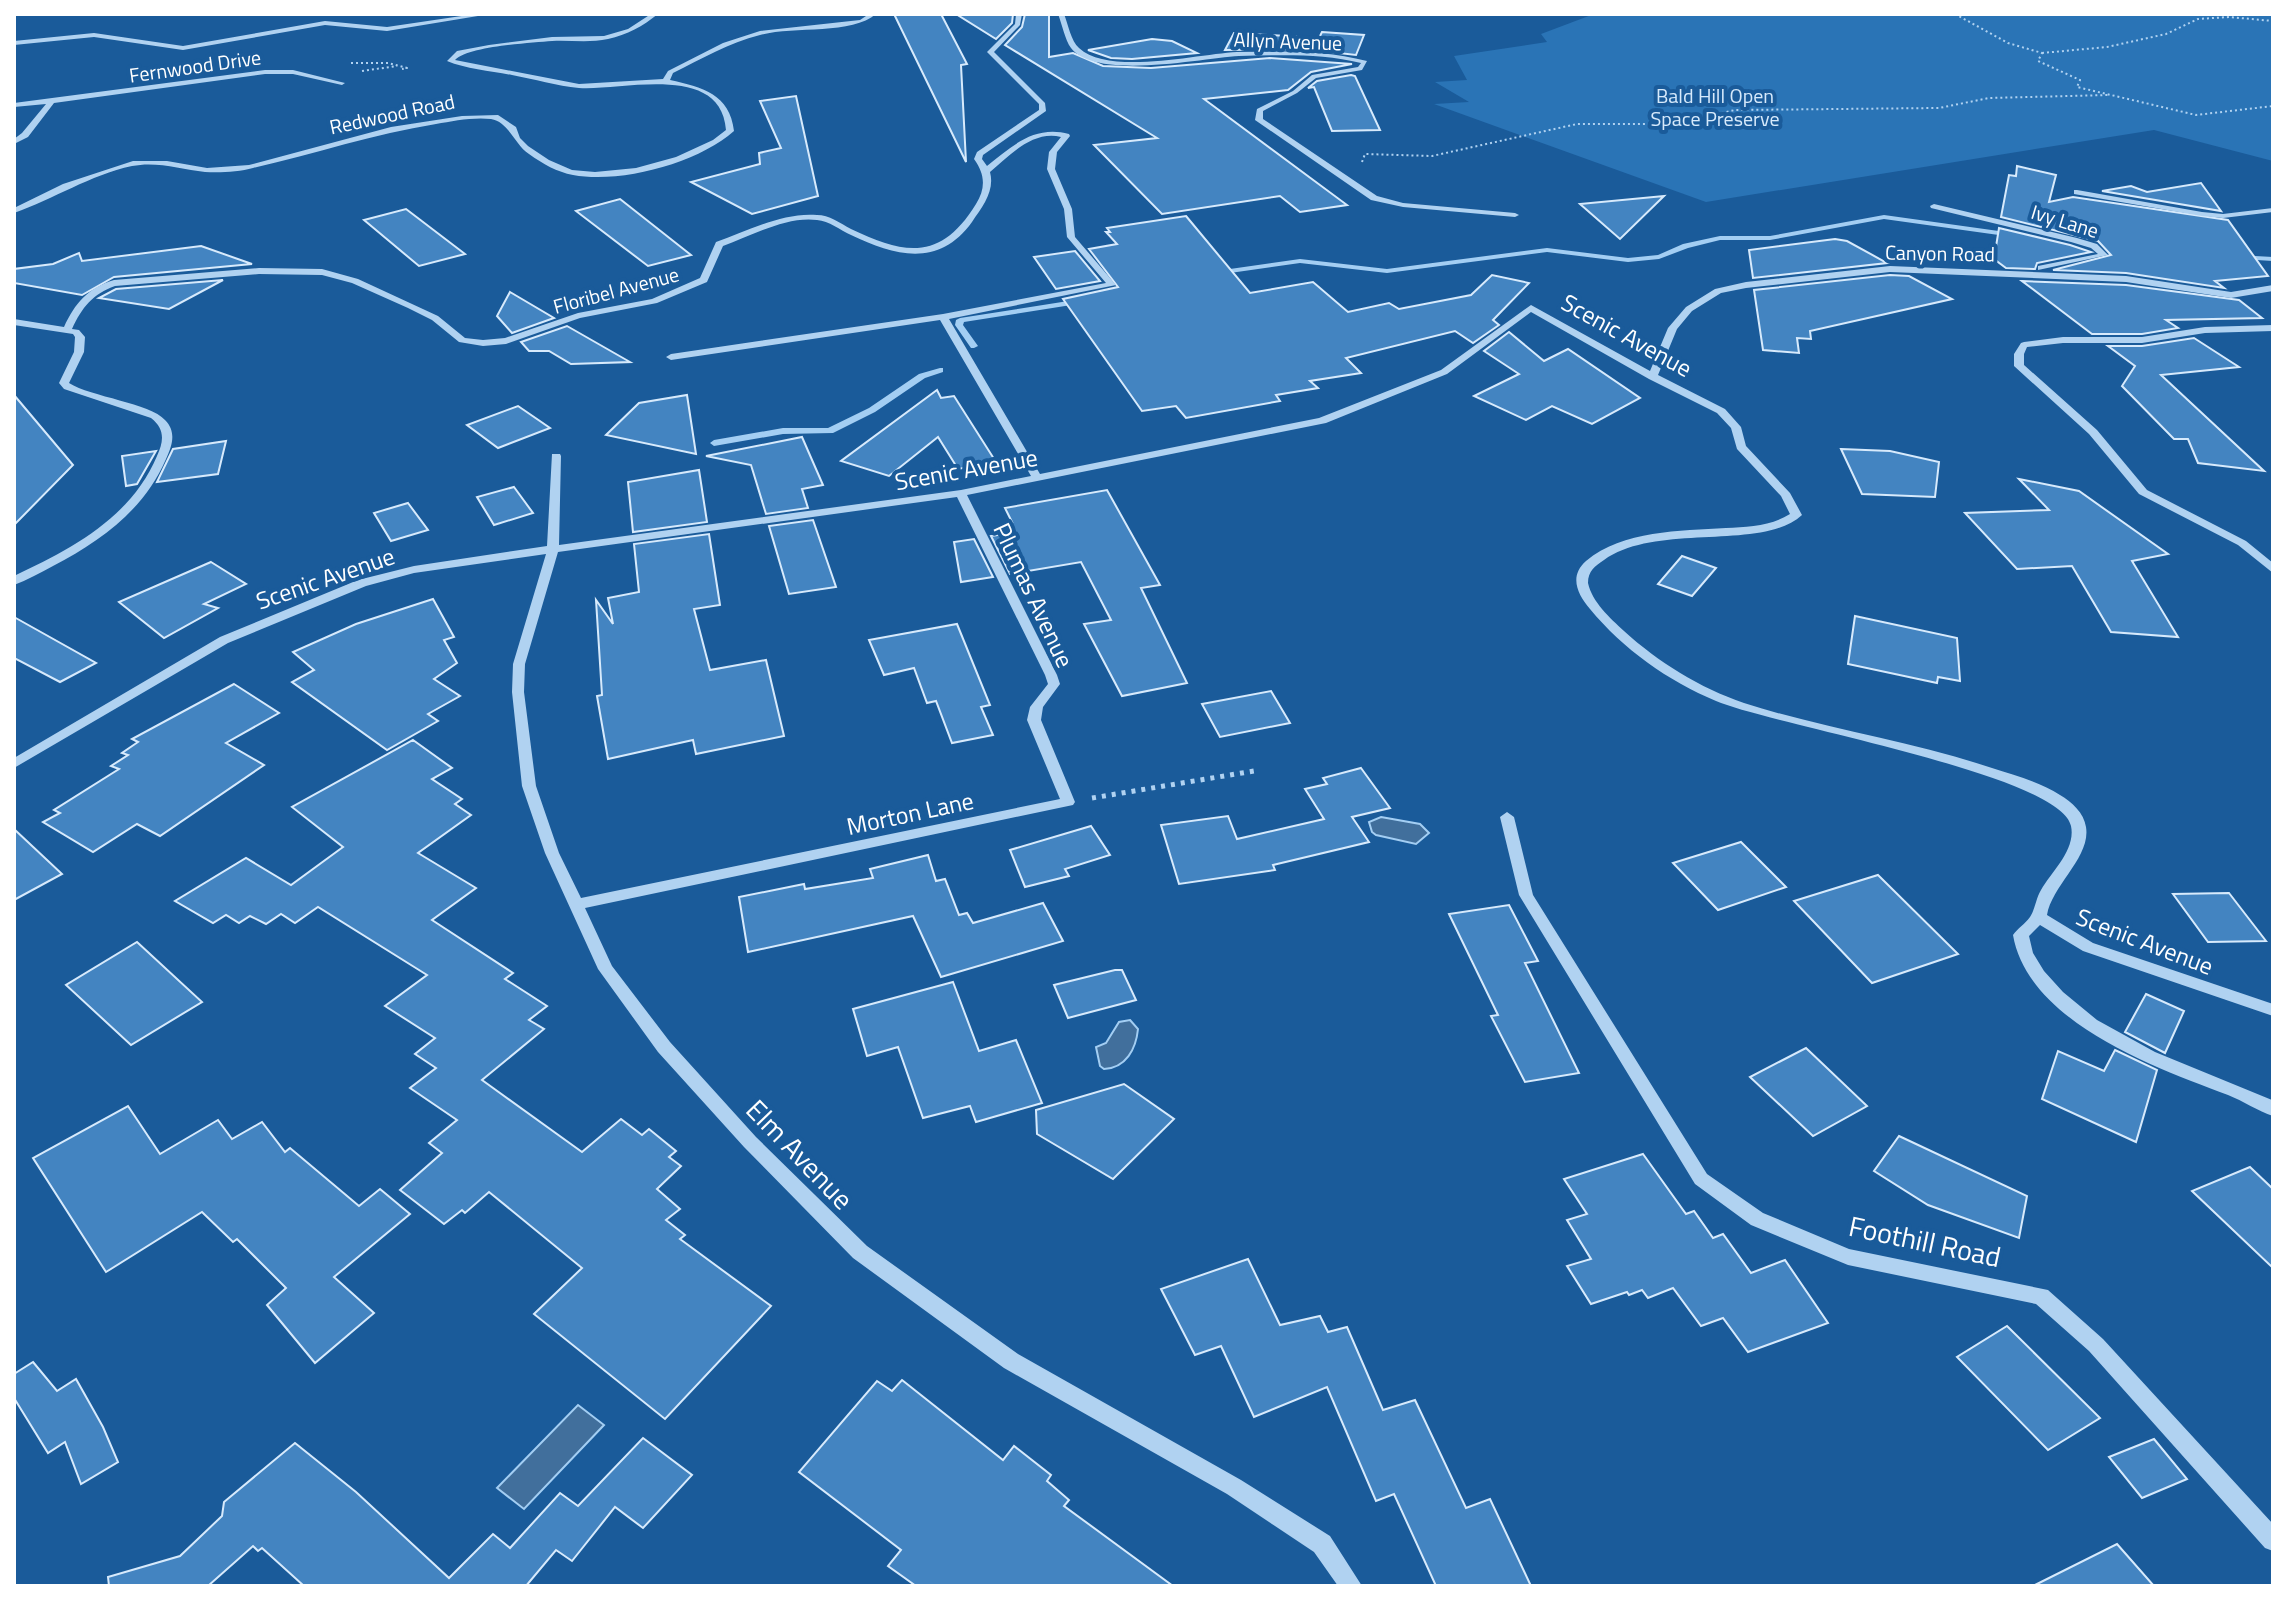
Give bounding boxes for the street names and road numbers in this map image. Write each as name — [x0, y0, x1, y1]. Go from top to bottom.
street label: Allyn Avenue — [1233, 24, 1343, 58]
street label: Fernwood Drive — [127, 41, 263, 91]
street label: Redwood Road — [326, 86, 458, 142]
street label: Ivy Lane — [2027, 196, 2103, 246]
street label: Canyon Road — [1885, 237, 1995, 269]
street label: Floribel Avenue — [550, 258, 682, 322]
street label: Scenic Avenue — [1555, 284, 1699, 386]
street label: Scenic Avenue — [892, 439, 1040, 499]
street label: Plumas Avenue — [985, 517, 1083, 673]
street label: Scenic Avenue — [251, 537, 399, 619]
street label: Morton Lane — [843, 782, 977, 844]
street label: Scenic Avenue — [2071, 898, 2219, 984]
street label: Elm Avenue — [736, 1089, 864, 1219]
street label: Foothill Road — [1845, 1204, 2005, 1278]

